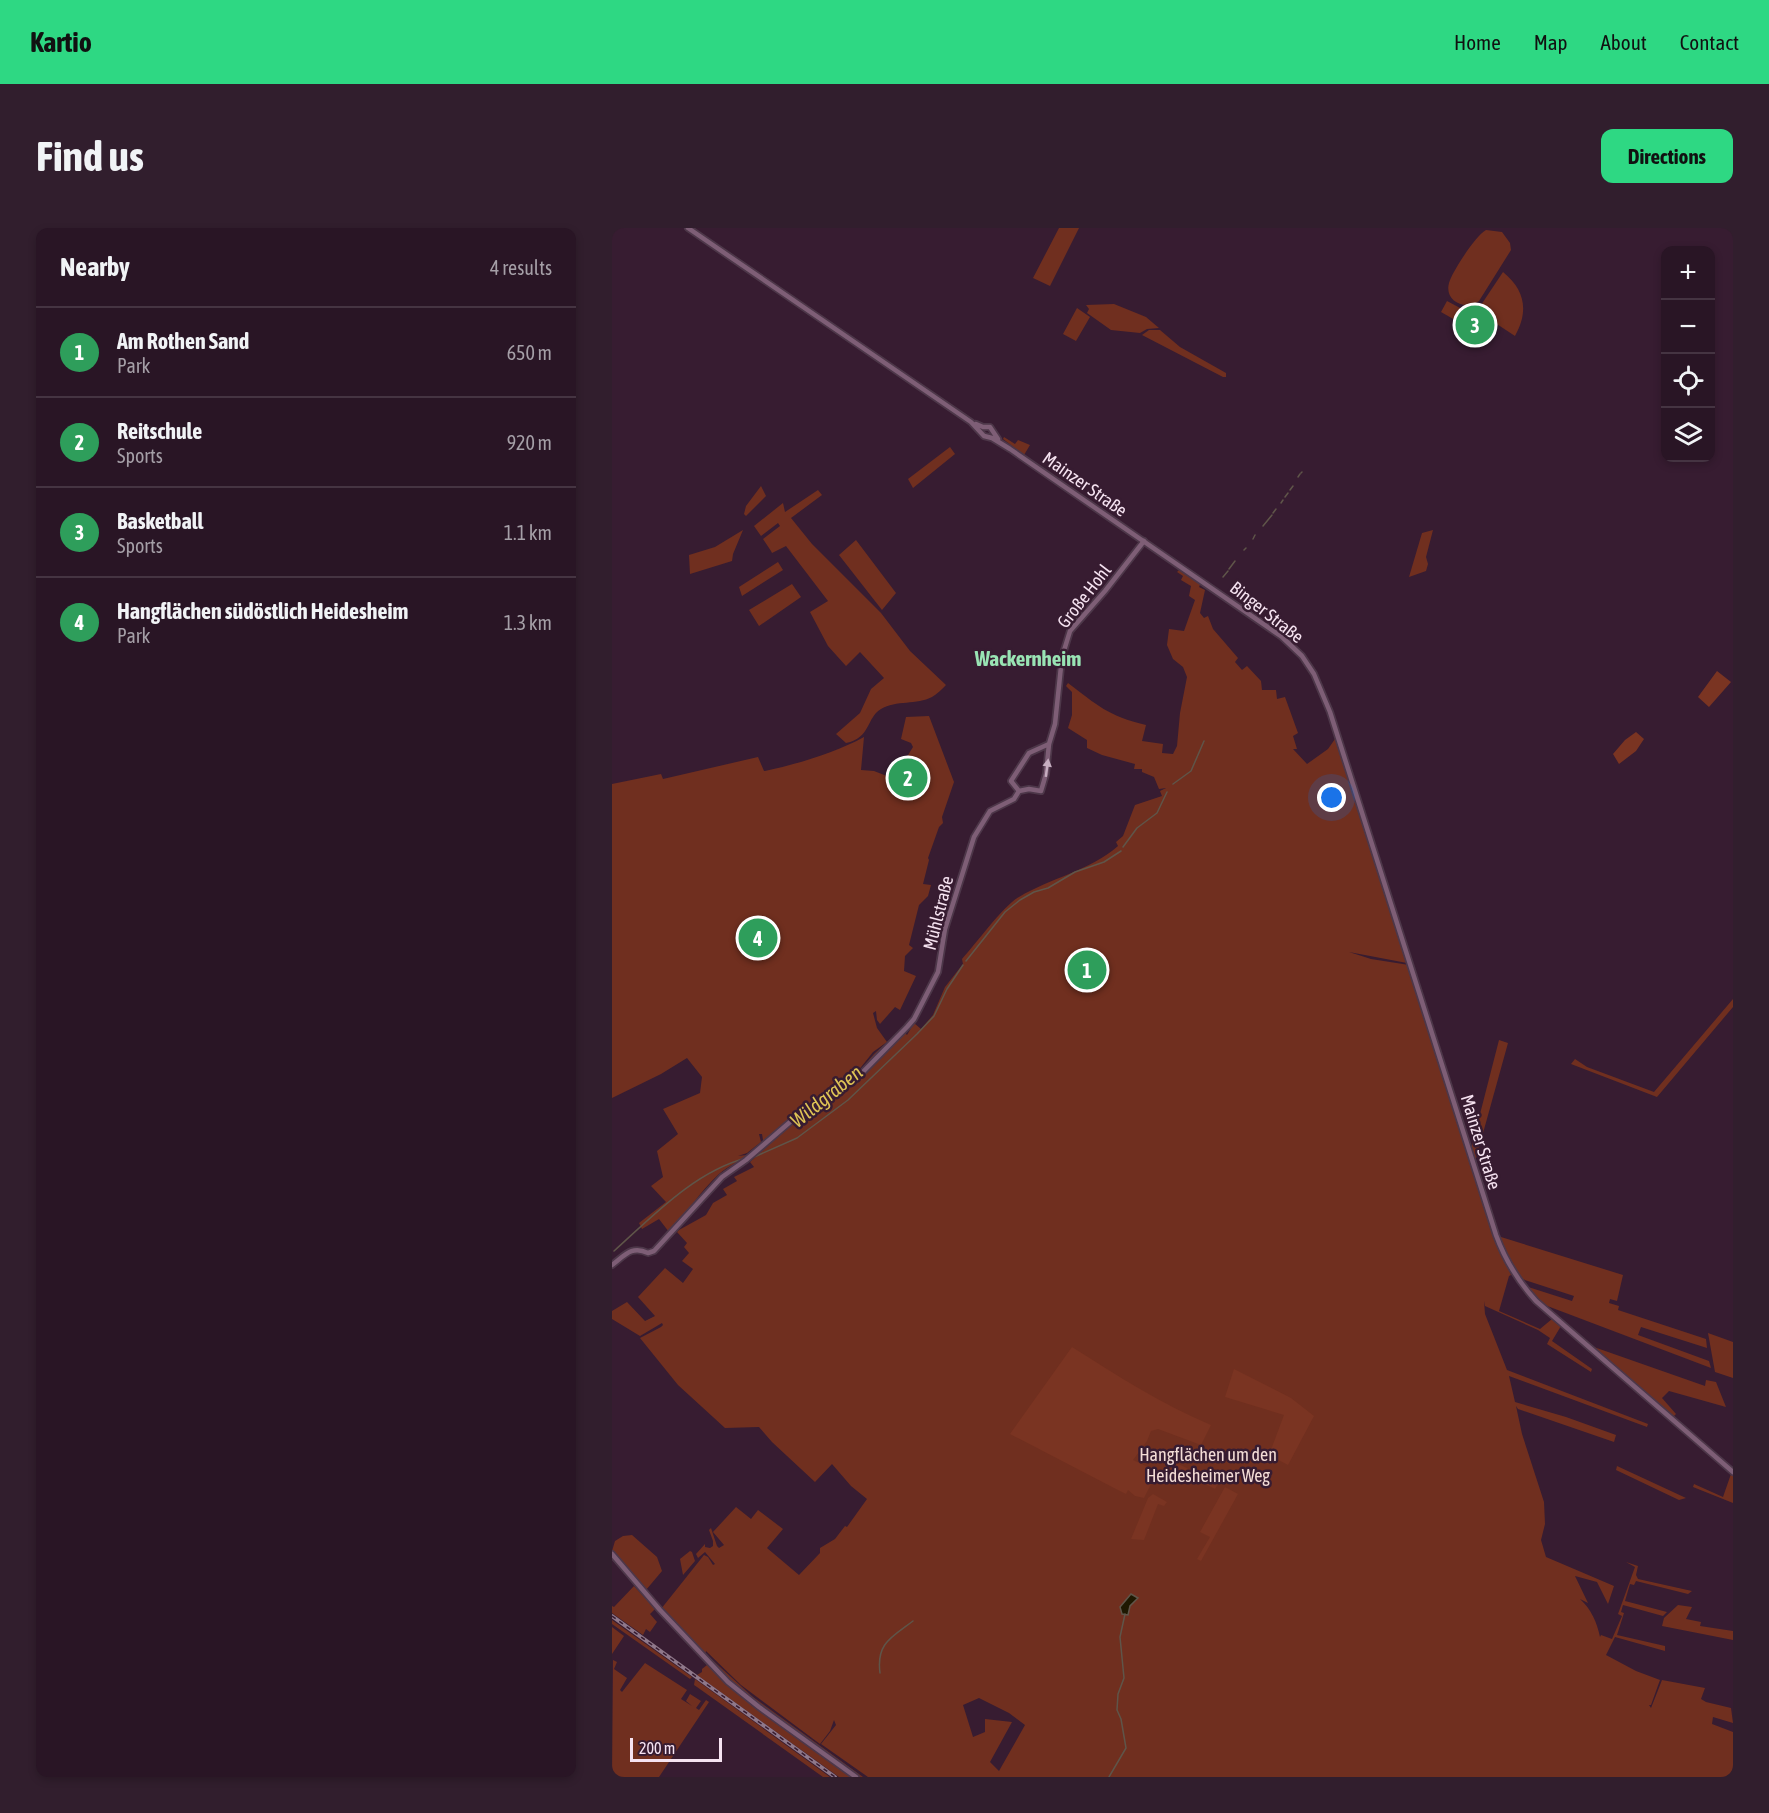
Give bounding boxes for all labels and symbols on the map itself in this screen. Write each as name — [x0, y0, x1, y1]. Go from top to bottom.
pin: 3 — [1456, 302, 1494, 348]
street label: Mainzer Straße — [1039, 447, 1131, 521]
street label: Große Hohl — [1053, 560, 1115, 632]
street label: Binger Straße — [1226, 577, 1308, 647]
district label: Wackernheim — [974, 646, 1081, 670]
pin: 2 — [888, 756, 928, 800]
one-way arrow — [1042, 758, 1051, 777]
your location — [1317, 783, 1346, 812]
street label: Mühlstraße — [919, 874, 957, 952]
pin: 4 — [738, 916, 778, 960]
pin: 1 — [1068, 948, 1106, 992]
water label: Wildgraben — [785, 1060, 867, 1132]
street label: Mainzer Straße — [1457, 1092, 1505, 1192]
park label: Hangflächen um den Heidesheimer Weg — [1139, 1444, 1277, 1486]
scale bar — [630, 1735, 722, 1762]

